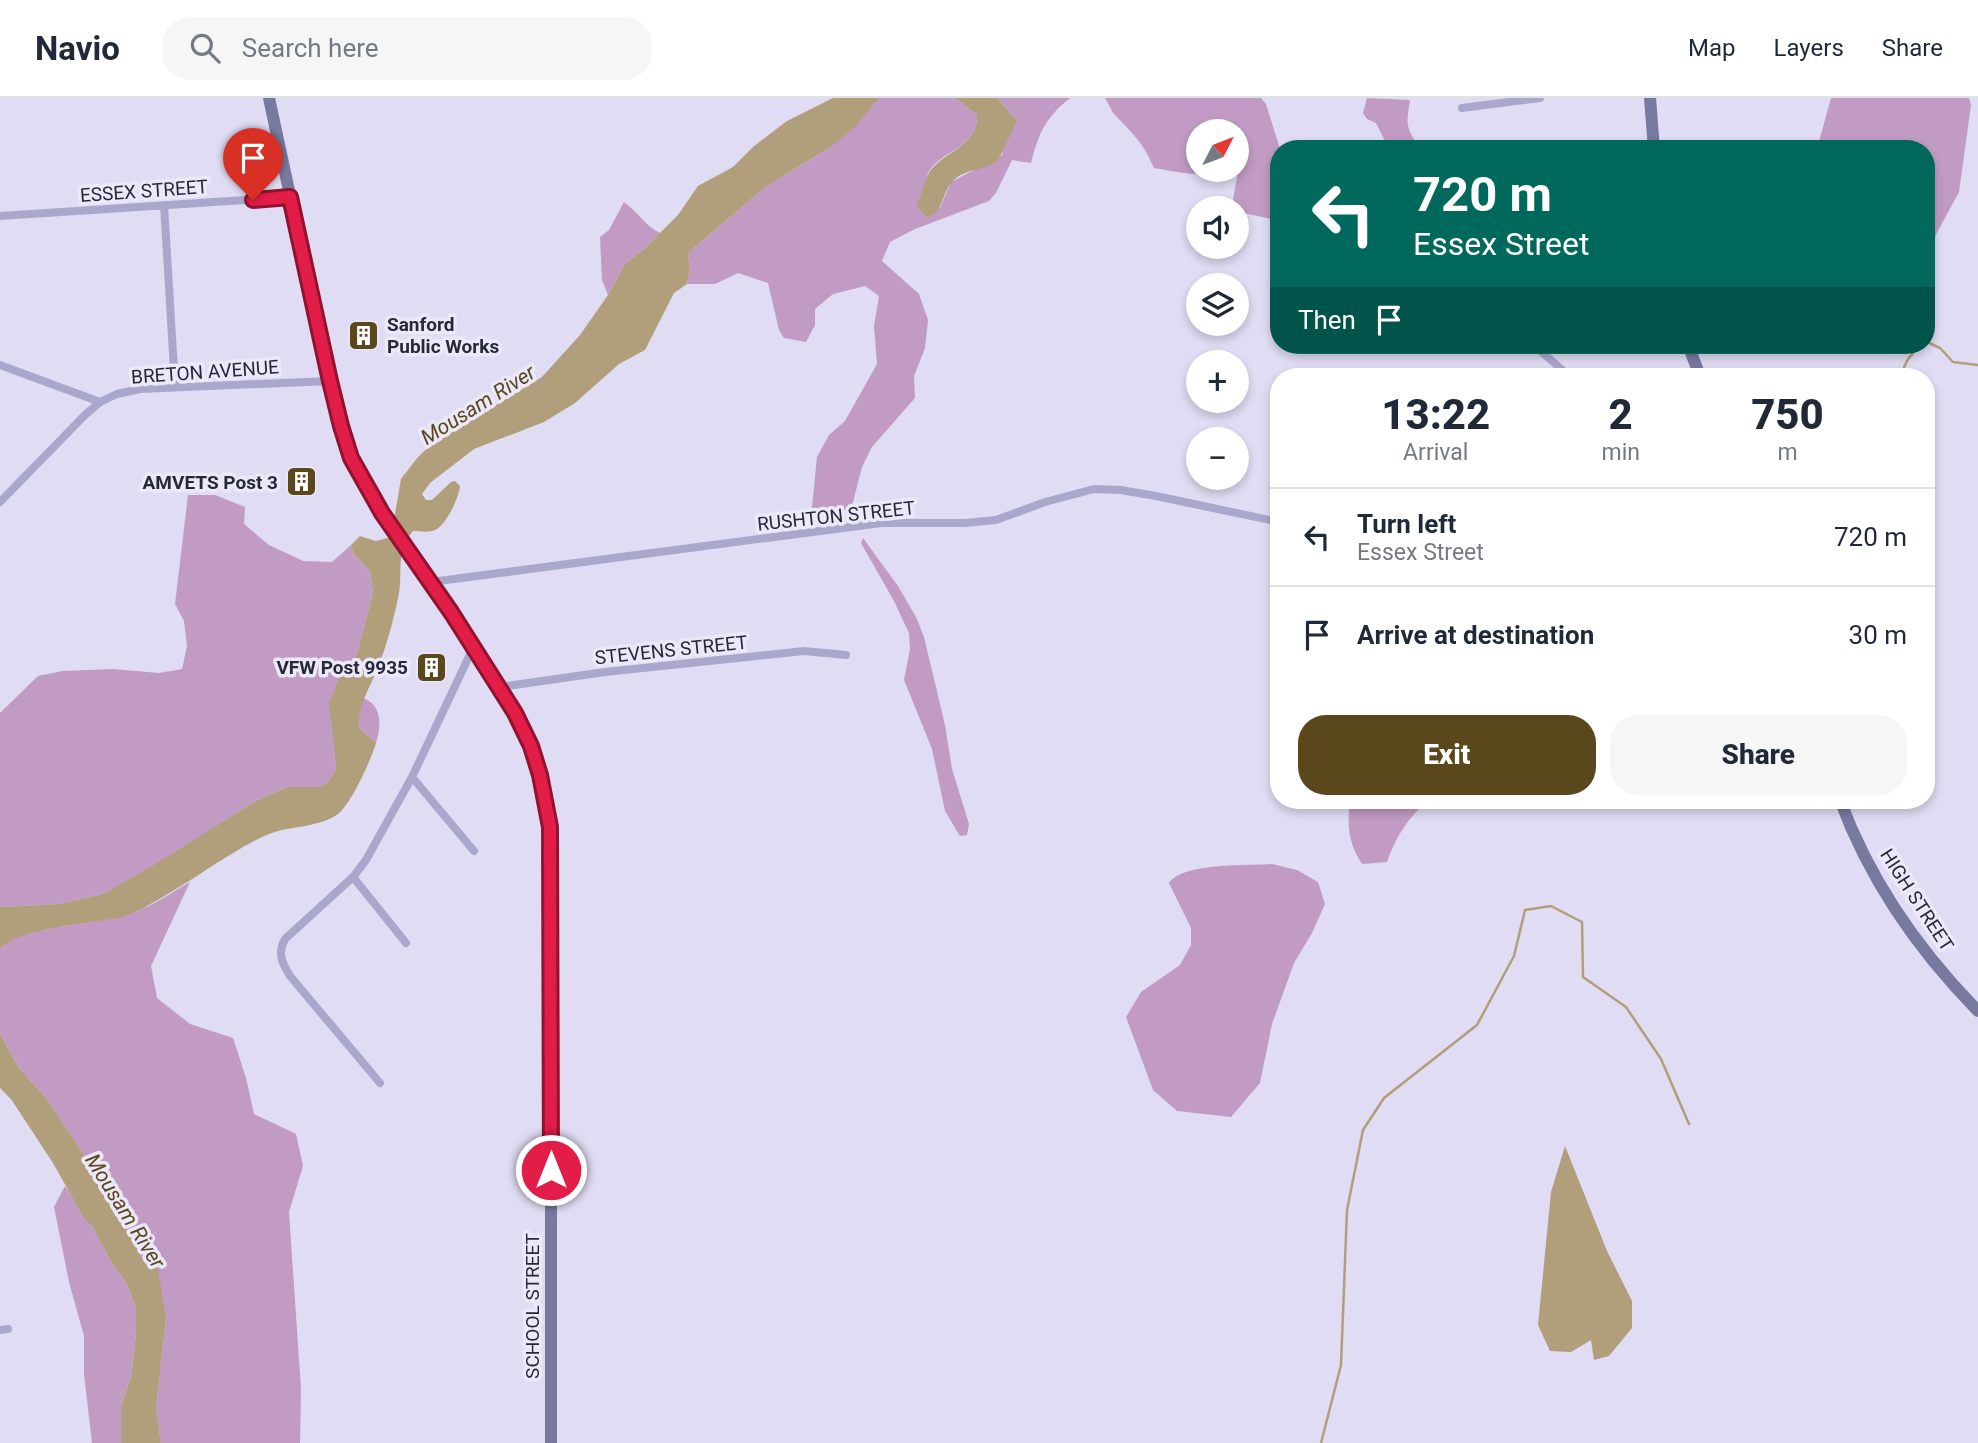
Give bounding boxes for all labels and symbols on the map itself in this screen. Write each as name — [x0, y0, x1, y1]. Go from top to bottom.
north arrow — [1186, 119, 1250, 182]
pin — [223, 128, 283, 200]
street label: ESSEX STREET — [79, 175, 209, 207]
place label: Sanford Public Works — [387, 313, 499, 358]
building icon: Sanford Public Works — [347, 318, 381, 352]
street label: BRETON AVENUE — [130, 355, 280, 389]
water label: Mousam River — [416, 360, 540, 450]
building icon: AMVETS Post 3 — [284, 465, 318, 499]
place label: AMVETS Post 3 — [143, 471, 278, 494]
street label: RUSHTON STREET — [756, 496, 916, 536]
street label: STEVENS STREET — [594, 631, 748, 669]
building icon: VFW Post 9935 — [414, 650, 448, 684]
place label: VFW Post 9935 — [276, 656, 408, 679]
street label: HIGH STREET — [1875, 845, 1959, 955]
position arrow — [514, 1133, 588, 1207]
water label: Mousam River — [80, 1149, 170, 1273]
street label: SCHOOL STREET — [521, 1233, 544, 1379]

